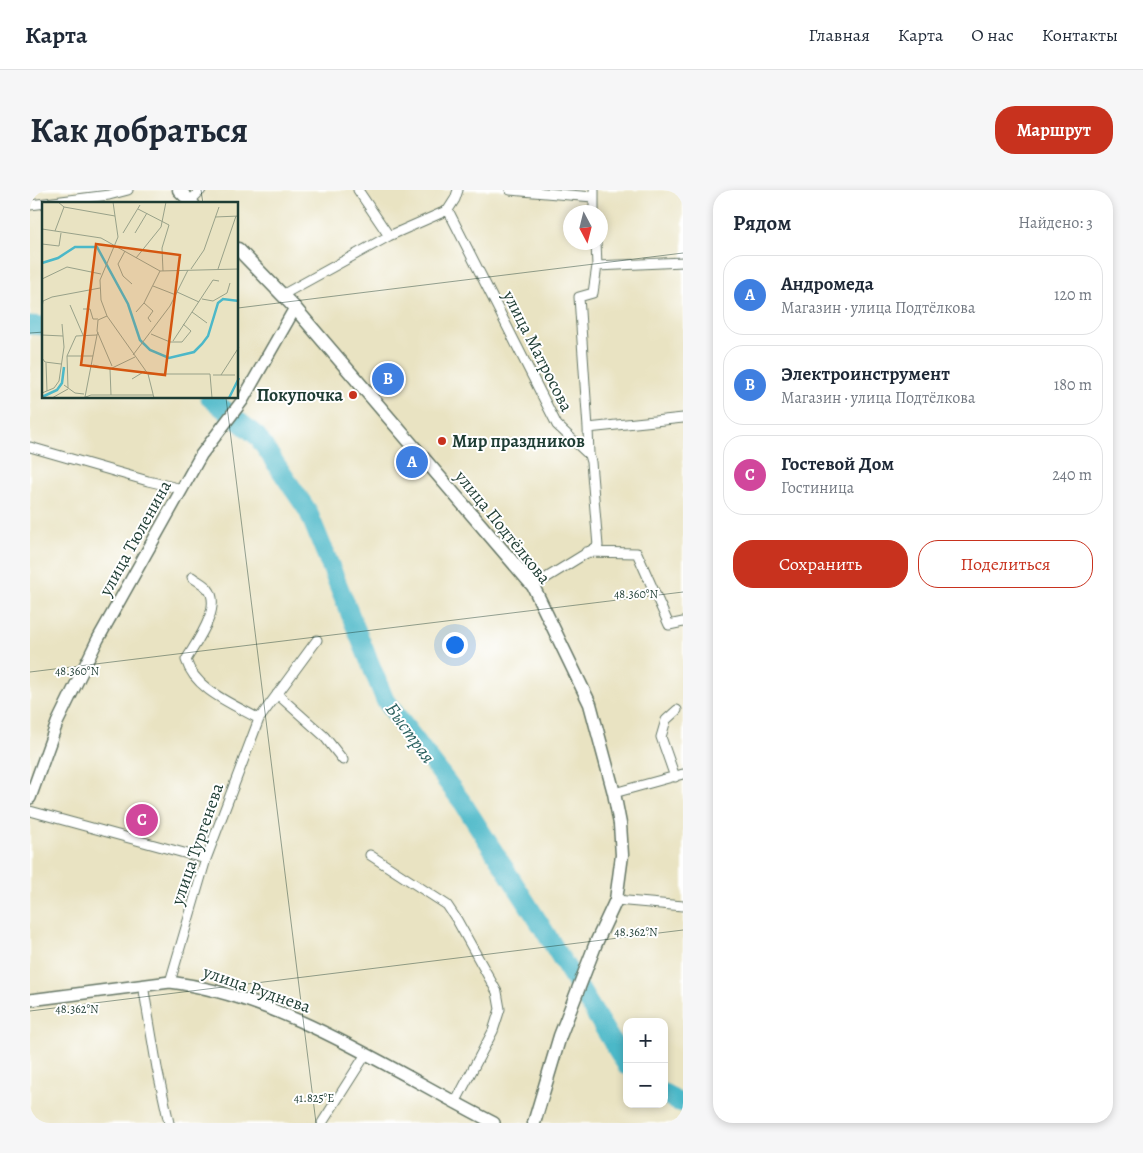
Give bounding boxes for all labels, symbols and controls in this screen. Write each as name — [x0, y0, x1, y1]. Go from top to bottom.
text: Карта — [25, 19, 87, 51]
text: Главная — [809, 23, 870, 47]
text: Карта — [898, 23, 943, 47]
text: О нас — [971, 23, 1014, 47]
text: Контакты — [1042, 23, 1118, 47]
text: Как добраться — [30, 106, 248, 154]
button: Маршрут — [995, 106, 1113, 154]
inset map — [42, 202, 239, 399]
north arrow — [563, 205, 608, 250]
text: Рядом — [733, 209, 791, 237]
text: Найдено: 3 — [1018, 212, 1093, 234]
text: Андромеда — [781, 271, 874, 297]
text: A — [745, 284, 755, 306]
text: 120 m — [1054, 284, 1092, 306]
street label: улица Матросова — [497, 285, 579, 416]
text: Магазин · улица Подтёлкова — [781, 297, 975, 319]
pin: B — [372, 360, 404, 398]
text: Электроинструмент — [781, 361, 950, 387]
text: B — [745, 374, 755, 396]
text: 180 m — [1054, 374, 1092, 396]
place label: Покупочка — [256, 383, 343, 407]
text: Магазин · улица Подтёлкова — [781, 387, 975, 409]
marker: Покупочка — [347, 389, 359, 401]
place label: Мир праздников — [452, 429, 585, 453]
marker: Мир праздников — [436, 435, 448, 447]
pin: A — [396, 443, 428, 481]
text: Гостевой Дом — [781, 451, 894, 477]
street label: улица Подтёлкова — [449, 464, 557, 589]
text: C — [745, 464, 755, 486]
text: 240 m — [1052, 464, 1092, 486]
street label: улица Тюленина — [93, 475, 177, 601]
text: Гостиница — [781, 477, 854, 499]
button: Сохранить — [733, 540, 908, 588]
button: Поделиться — [918, 540, 1093, 588]
text: 48.360°N — [614, 586, 658, 602]
your location — [442, 632, 468, 658]
text: 48.360°N — [55, 663, 99, 679]
water label: Быстрая — [379, 697, 441, 769]
street label: улица Тургенева — [165, 779, 229, 909]
pin: C — [126, 801, 158, 839]
text: 48.362°N — [614, 924, 658, 940]
street label: улица Руднева — [199, 959, 315, 1019]
text: 48.362°N — [55, 1001, 99, 1017]
map controls — [623, 1018, 668, 1108]
button: + — [623, 1018, 668, 1063]
button: − — [623, 1063, 668, 1108]
text: 41.825°E — [294, 1090, 334, 1106]

